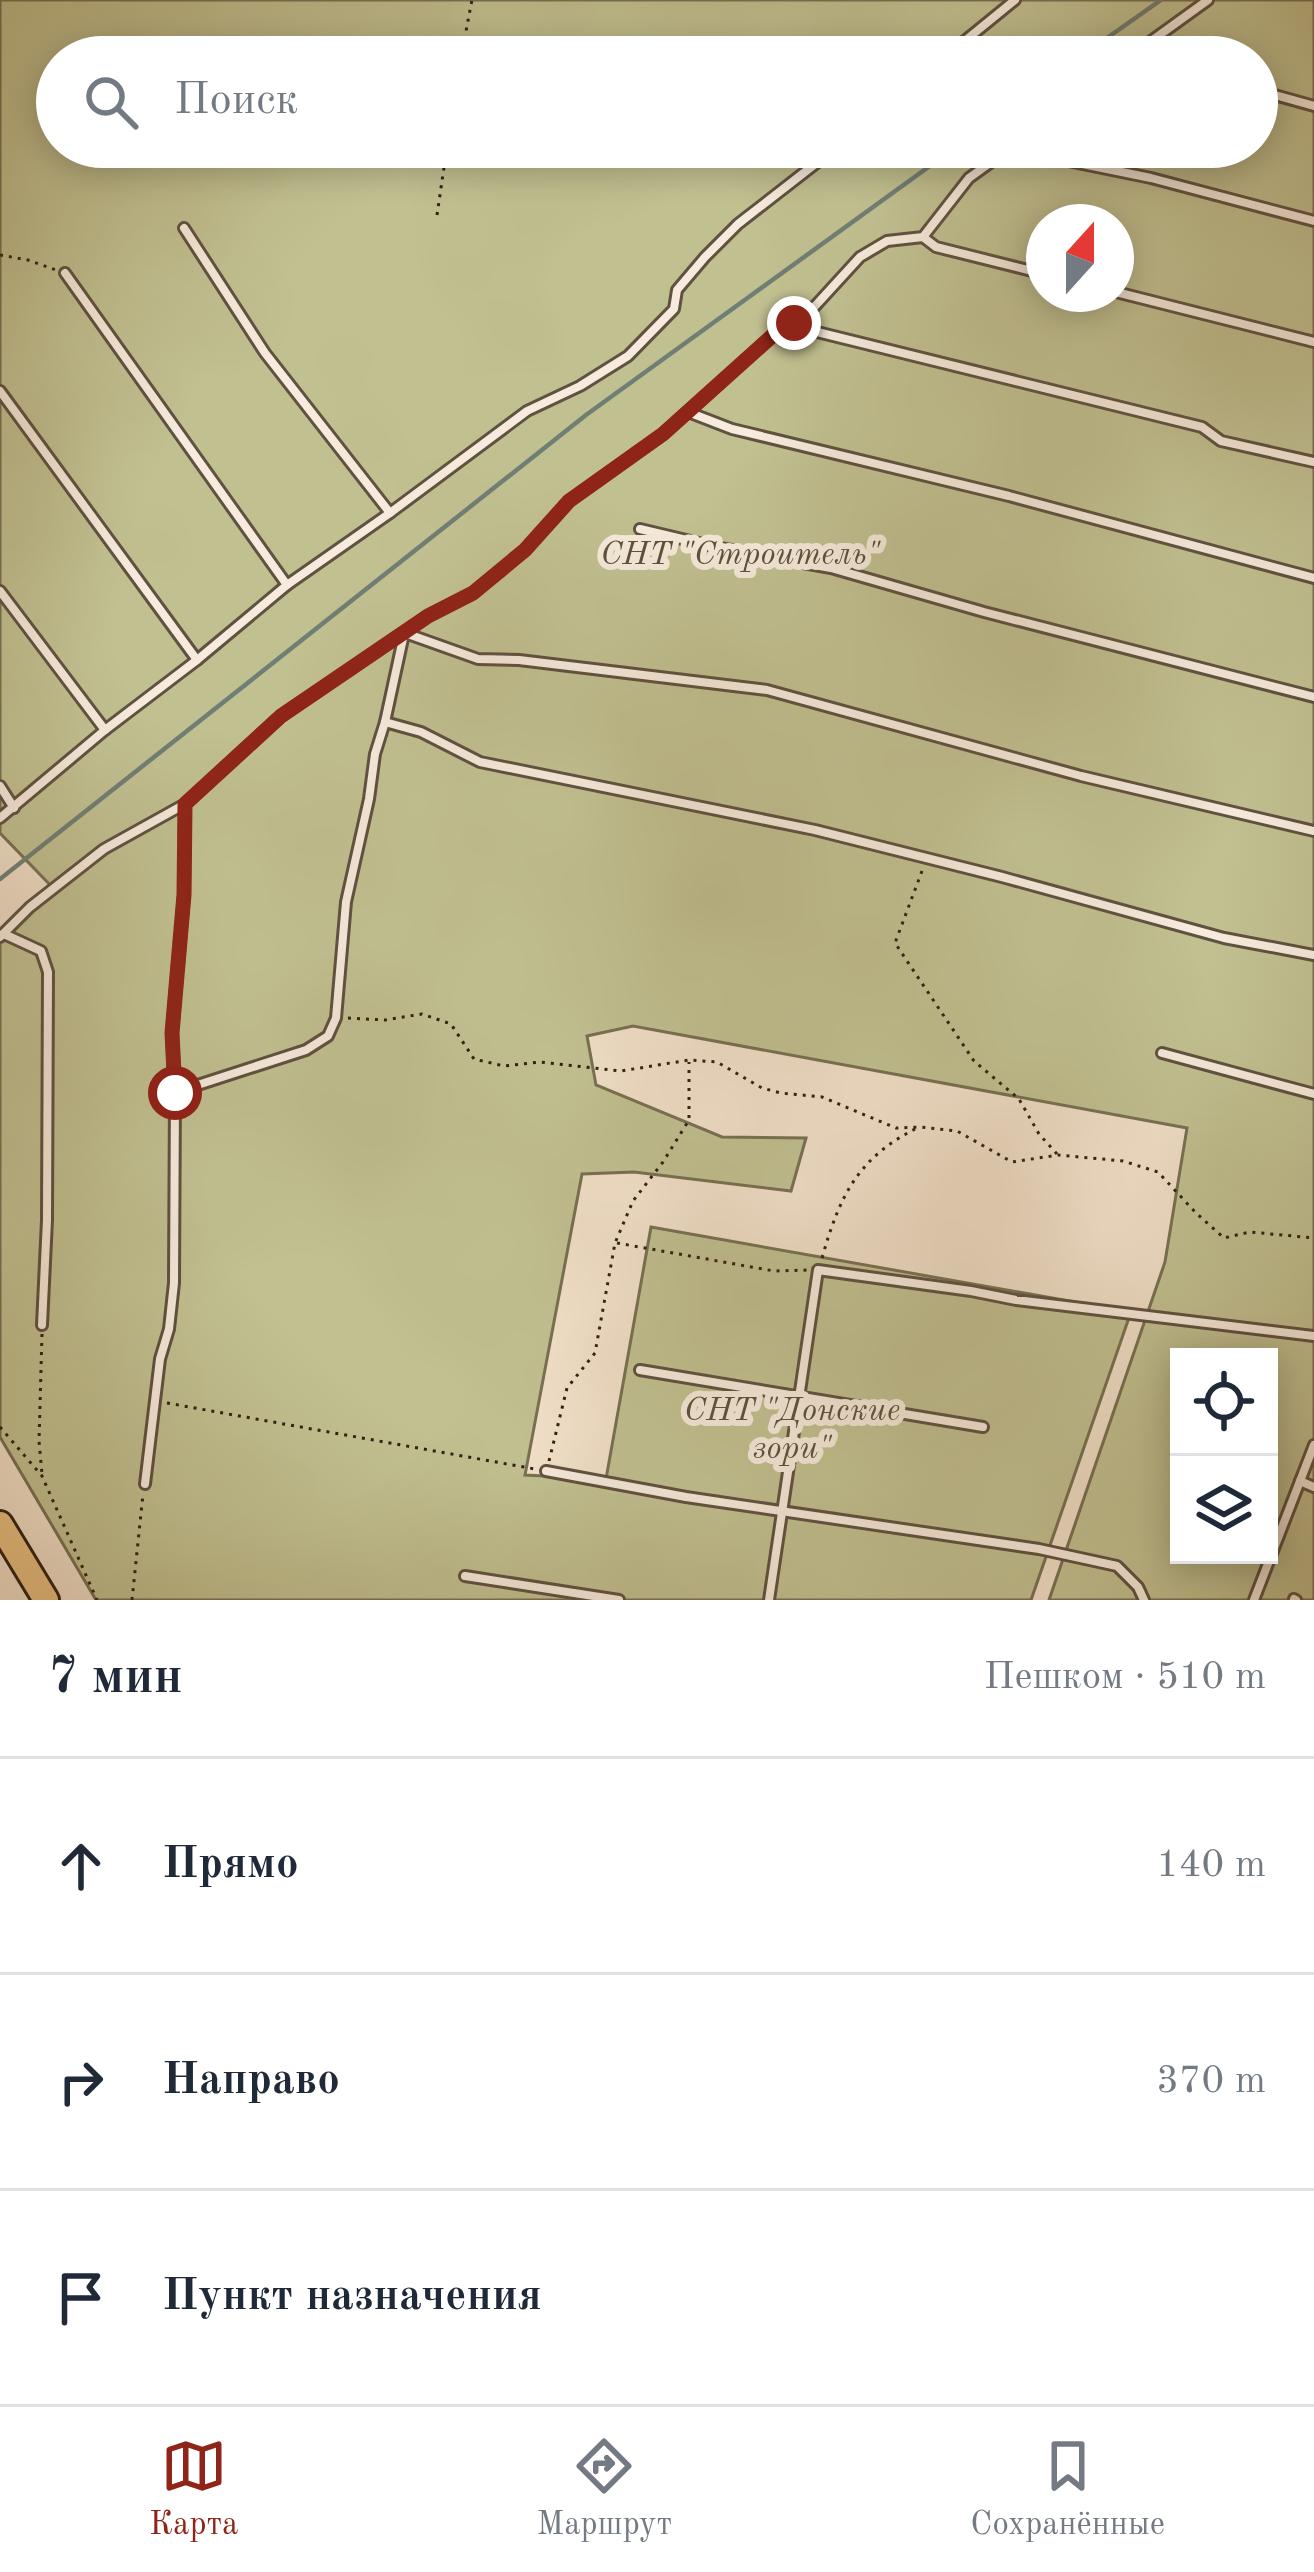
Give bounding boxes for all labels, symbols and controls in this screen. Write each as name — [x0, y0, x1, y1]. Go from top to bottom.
search box — [36, 36, 1278, 168]
icon: search — [78, 69, 144, 135]
text: Поиск — [174, 79, 298, 124]
north arrow — [1026, 204, 1134, 312]
route end — [767, 296, 821, 350]
park label: СНТ "Строитель" — [600, 539, 881, 572]
route start — [148, 1066, 202, 1120]
map controls — [1170, 1348, 1278, 1564]
button: locate — [1170, 1348, 1278, 1456]
park label: СНТ "Донские зори" — [684, 1395, 900, 1466]
button: layers — [1170, 1456, 1278, 1564]
text: 7 мин — [48, 1653, 183, 1704]
text: Пешком · 510 m — [984, 1658, 1266, 1697]
icon: ahead — [48, 1833, 114, 1899]
text: Прямо — [162, 1843, 299, 1888]
text: 140 m — [1156, 1846, 1266, 1885]
icon: right — [48, 2049, 114, 2115]
text: Направо — [162, 2059, 340, 2104]
text: 370 m — [1156, 2062, 1266, 2101]
icon: arrive — [48, 2265, 114, 2331]
text: Пункт назначения — [162, 2275, 542, 2320]
tab: Карта — [149, 2433, 238, 2546]
tab: Маршрут — [537, 2433, 672, 2546]
tab: Сохранённые — [970, 2433, 1165, 2546]

